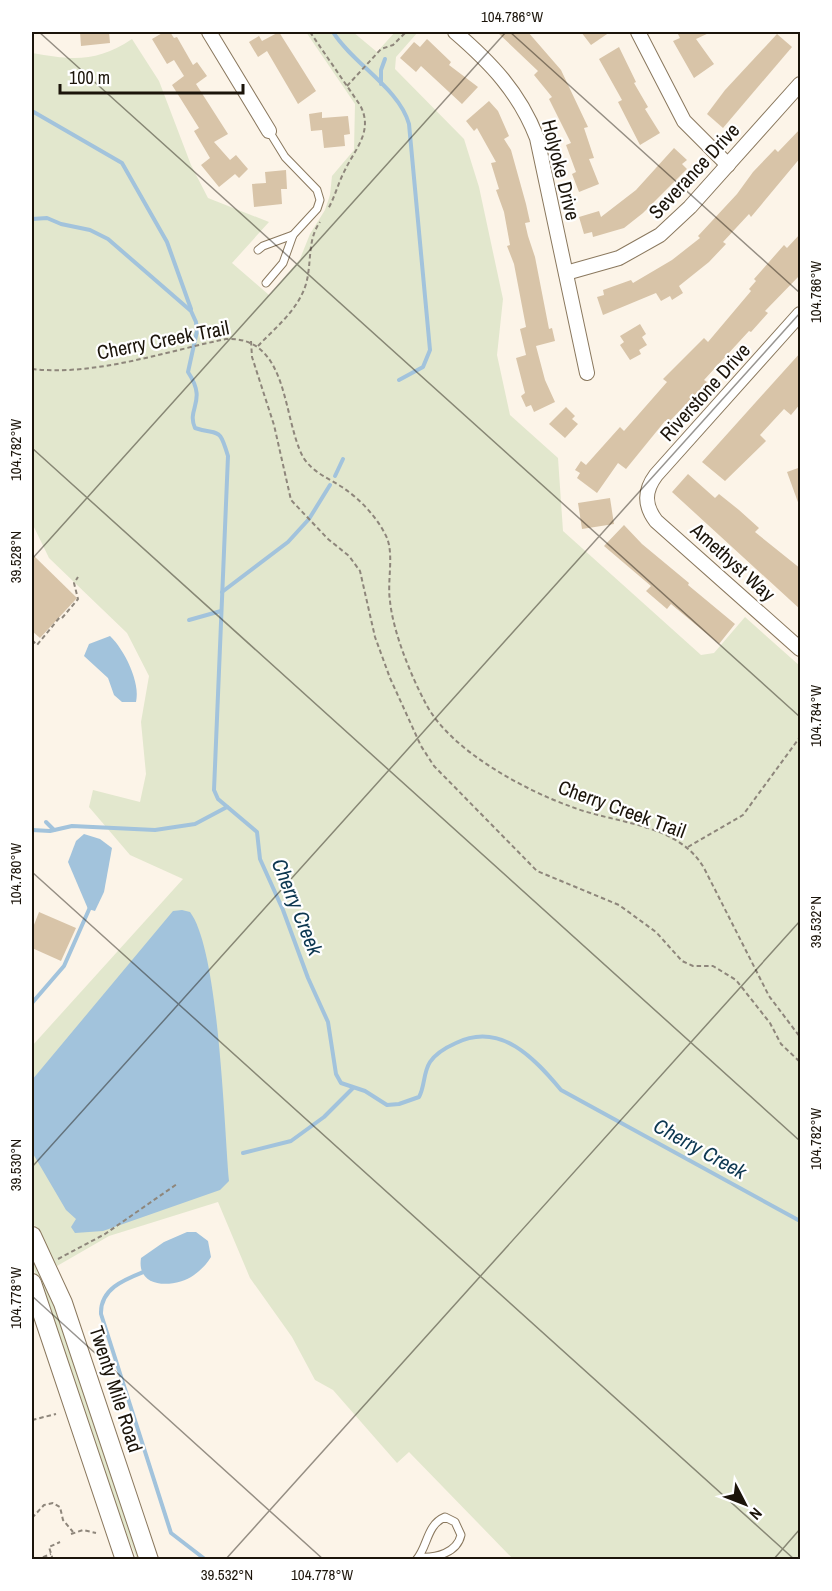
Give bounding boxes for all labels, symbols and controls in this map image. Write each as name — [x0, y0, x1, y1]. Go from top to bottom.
text: 104.786°W — [481, 6, 543, 27]
scale bar — [60, 57, 243, 95]
text: 100 m — [69, 65, 110, 90]
street label: Holyoke Drive — [536, 117, 587, 223]
street label: Severance Drive — [642, 117, 745, 225]
text: 104.786°W — [805, 261, 826, 323]
street label: Cherry Creek Trail — [95, 313, 231, 366]
street label: Riverstone Drive — [653, 337, 756, 446]
text: 104.782°W — [5, 419, 26, 481]
street label: Amethyst Way — [684, 516, 782, 607]
text: 39.528°N — [5, 531, 26, 583]
text: 104.784°W — [805, 685, 826, 747]
street label: Cherry Creek Trail — [555, 773, 690, 844]
text: 104.780°W — [5, 843, 26, 905]
water label: Cherry Creek — [265, 854, 331, 961]
text: 39.532°N — [805, 896, 826, 948]
text: 104.782°W — [805, 1108, 826, 1170]
water label: Cherry Creek — [648, 1111, 753, 1187]
text: 39.530°N — [5, 1139, 26, 1191]
text: 104.778°W — [5, 1267, 26, 1329]
street label: Twenty Mile Road — [83, 1322, 150, 1455]
north arrow — [715, 1474, 775, 1534]
text: N — [745, 1503, 767, 1525]
text: 39.532°N — [201, 1564, 253, 1585]
text: 104.778°W — [291, 1564, 353, 1585]

